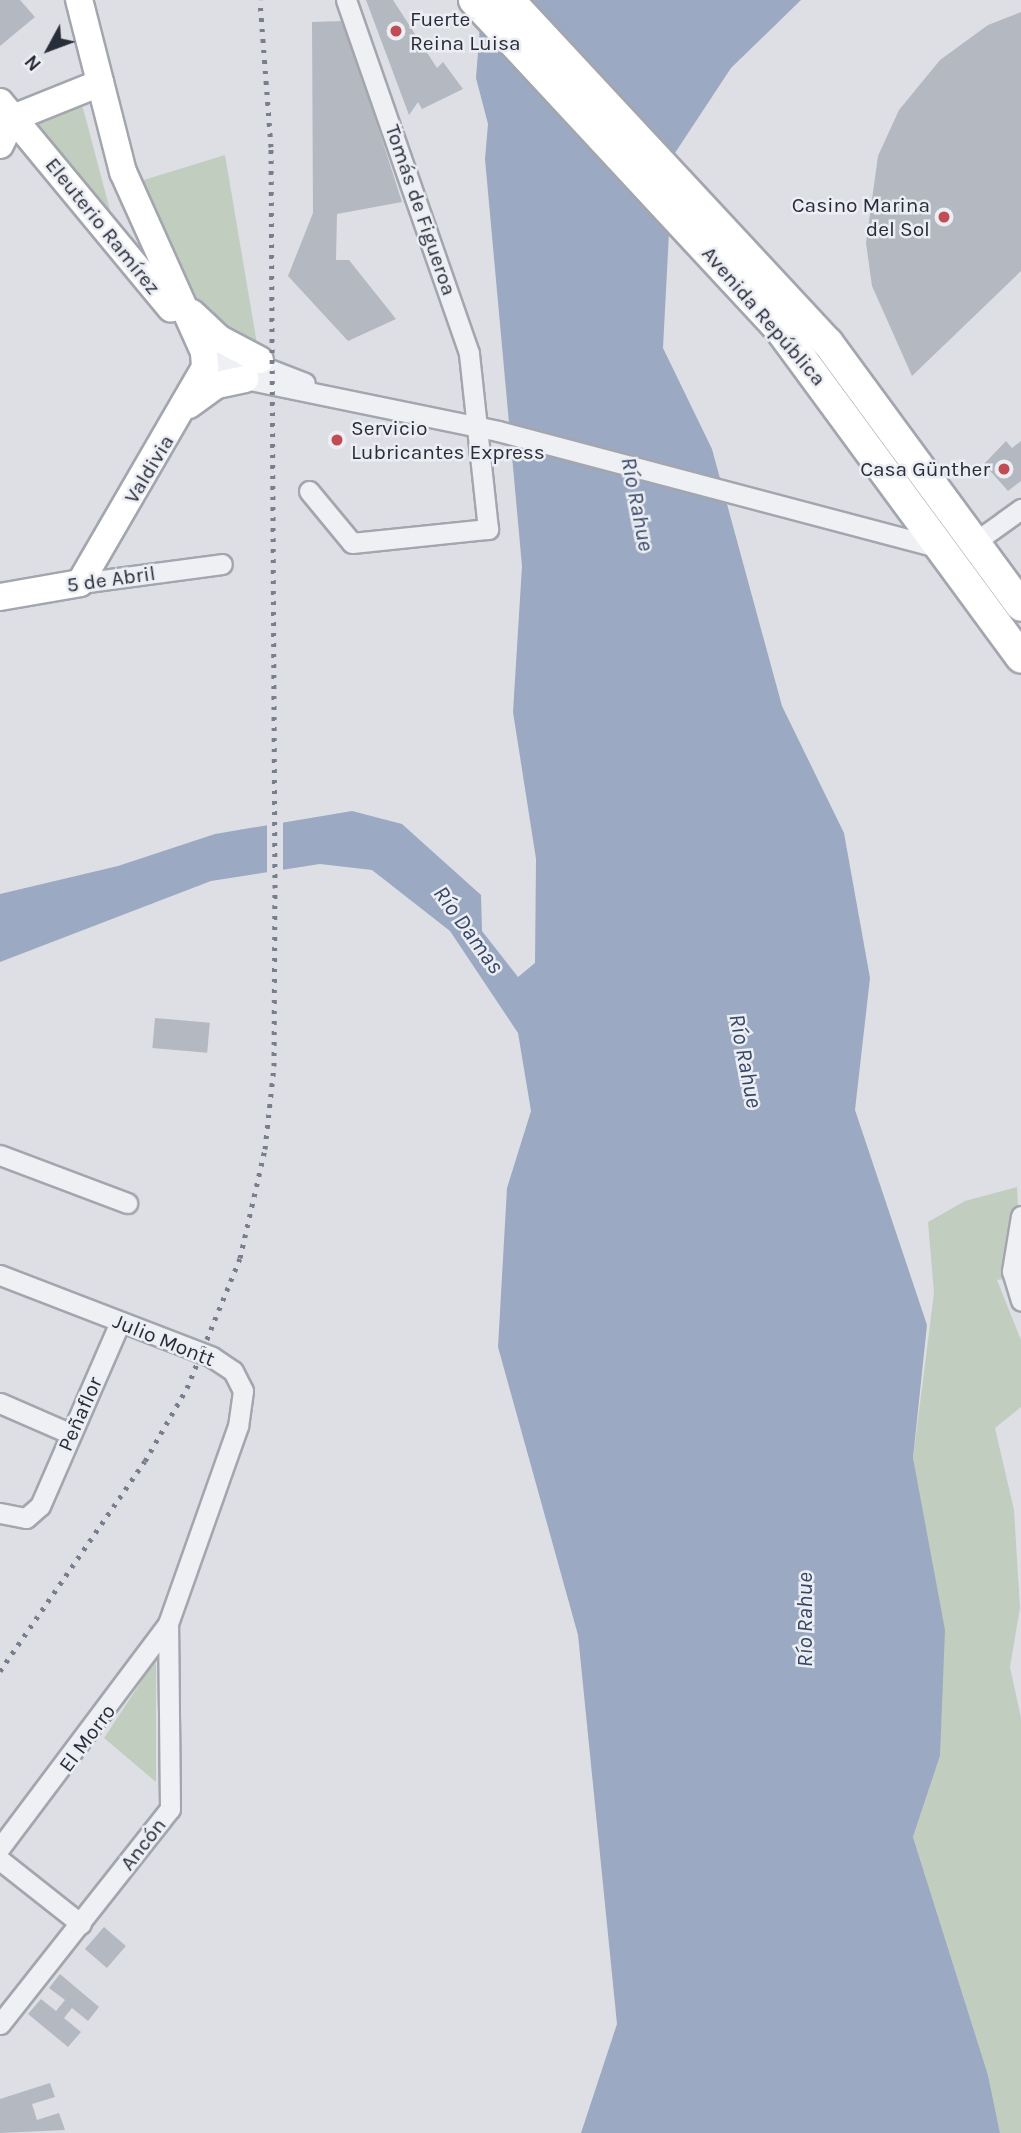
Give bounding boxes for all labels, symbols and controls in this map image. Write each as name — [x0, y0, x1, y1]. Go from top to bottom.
place label: Fuerte Reina Luisa — [410, 6, 521, 56]
north arrow — [14, 14, 84, 84]
marker: Fuerte Reina Luisa — [388, 23, 404, 39]
text: N — [20, 50, 46, 75]
street label: Tomás de Figueroa — [380, 121, 462, 299]
street label: Eleuterio Ramírez — [40, 152, 166, 300]
place label: Casino Marina del Sol — [792, 192, 930, 242]
marker: Casino Marina del Sol — [936, 209, 952, 225]
street label: Avenida República — [697, 241, 831, 391]
place label: Servicio Lubricantes Express — [351, 415, 545, 465]
street label: Valdivia — [119, 430, 179, 508]
marker: Servicio Lubricantes Express — [329, 432, 345, 448]
water label: Río Rahue — [614, 455, 660, 553]
place label: Casa Günther — [860, 456, 990, 482]
marker: Casa Günther — [996, 461, 1012, 477]
street label: 5 de Abril — [65, 560, 157, 598]
water label: Río Damas — [427, 881, 509, 979]
water label: Río Rahue — [722, 1012, 768, 1110]
street label: Julio Montt — [109, 1308, 219, 1372]
street label: Peñaflor — [52, 1373, 108, 1455]
water label: Río Rahue — [791, 1572, 819, 1668]
street label: El Morro — [53, 1699, 121, 1777]
street label: Ancón — [115, 1813, 171, 1875]

